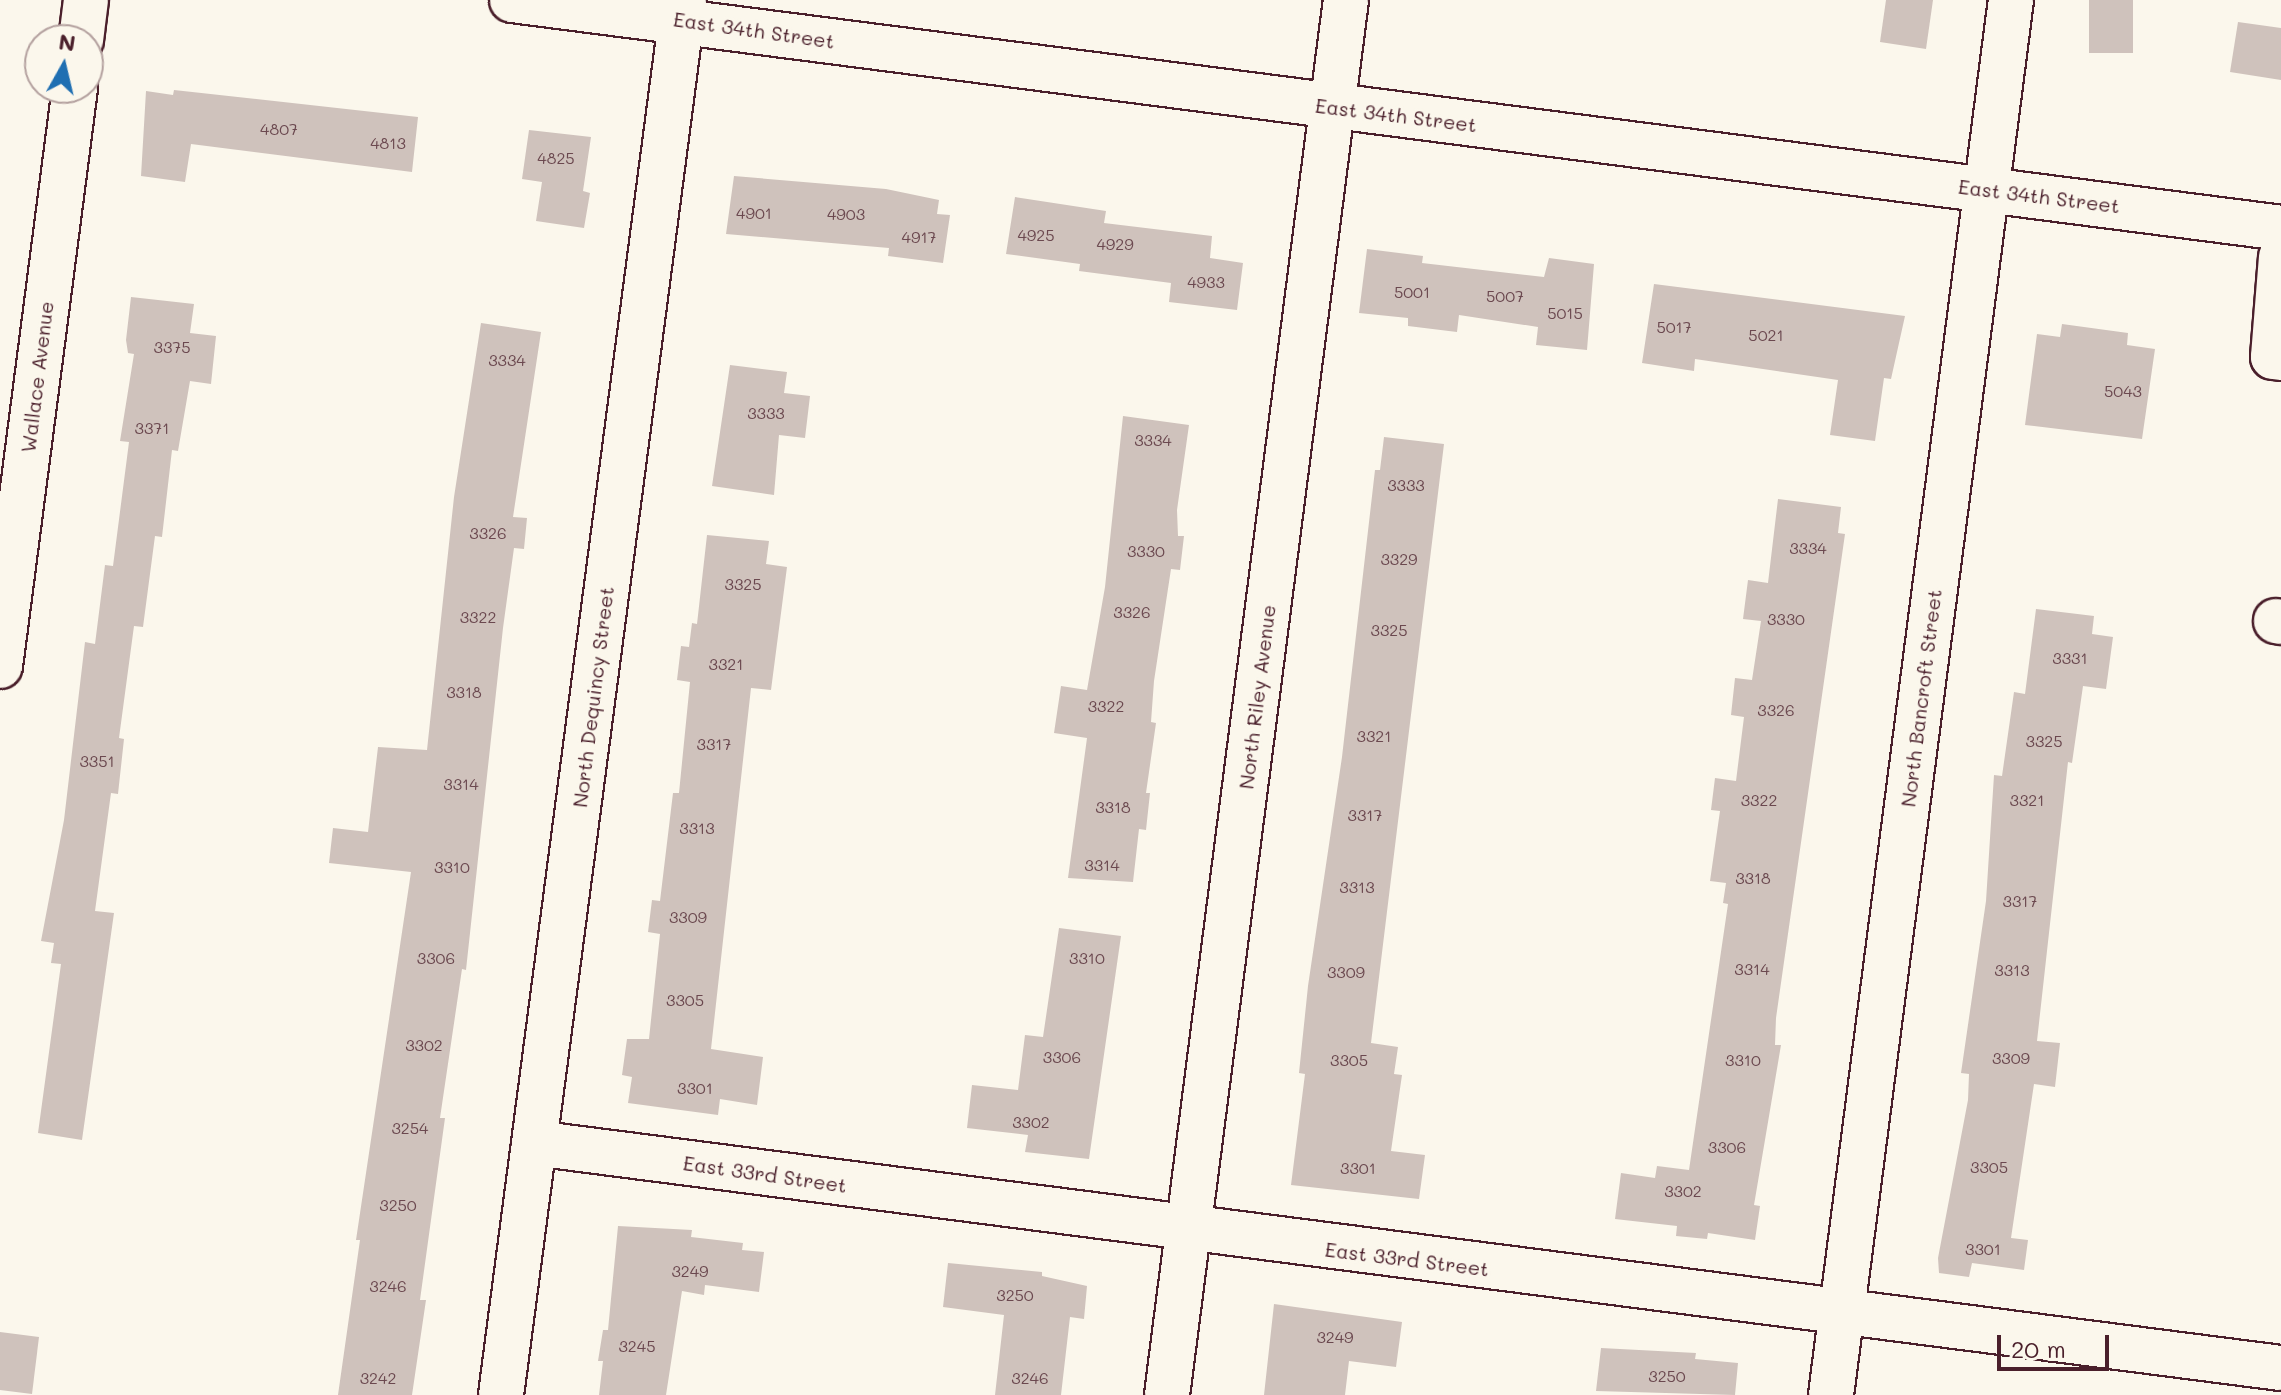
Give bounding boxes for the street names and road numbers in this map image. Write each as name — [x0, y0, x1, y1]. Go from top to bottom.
street label: East 34th Street — [672, 7, 836, 53]
street label: East 34th Street — [1314, 93, 1478, 137]
street label: East 34th Street — [1957, 174, 2121, 218]
street label: Wallace Avenue — [16, 300, 58, 454]
street label: North Dequincy Street — [568, 585, 618, 809]
street label: North Bancroft Street — [1896, 588, 1946, 808]
street label: North Riley Avenue — [1234, 603, 1280, 791]
street label: East 33rd Street — [682, 1151, 848, 1197]
street label: East 33rd Street — [1324, 1237, 1490, 1281]

